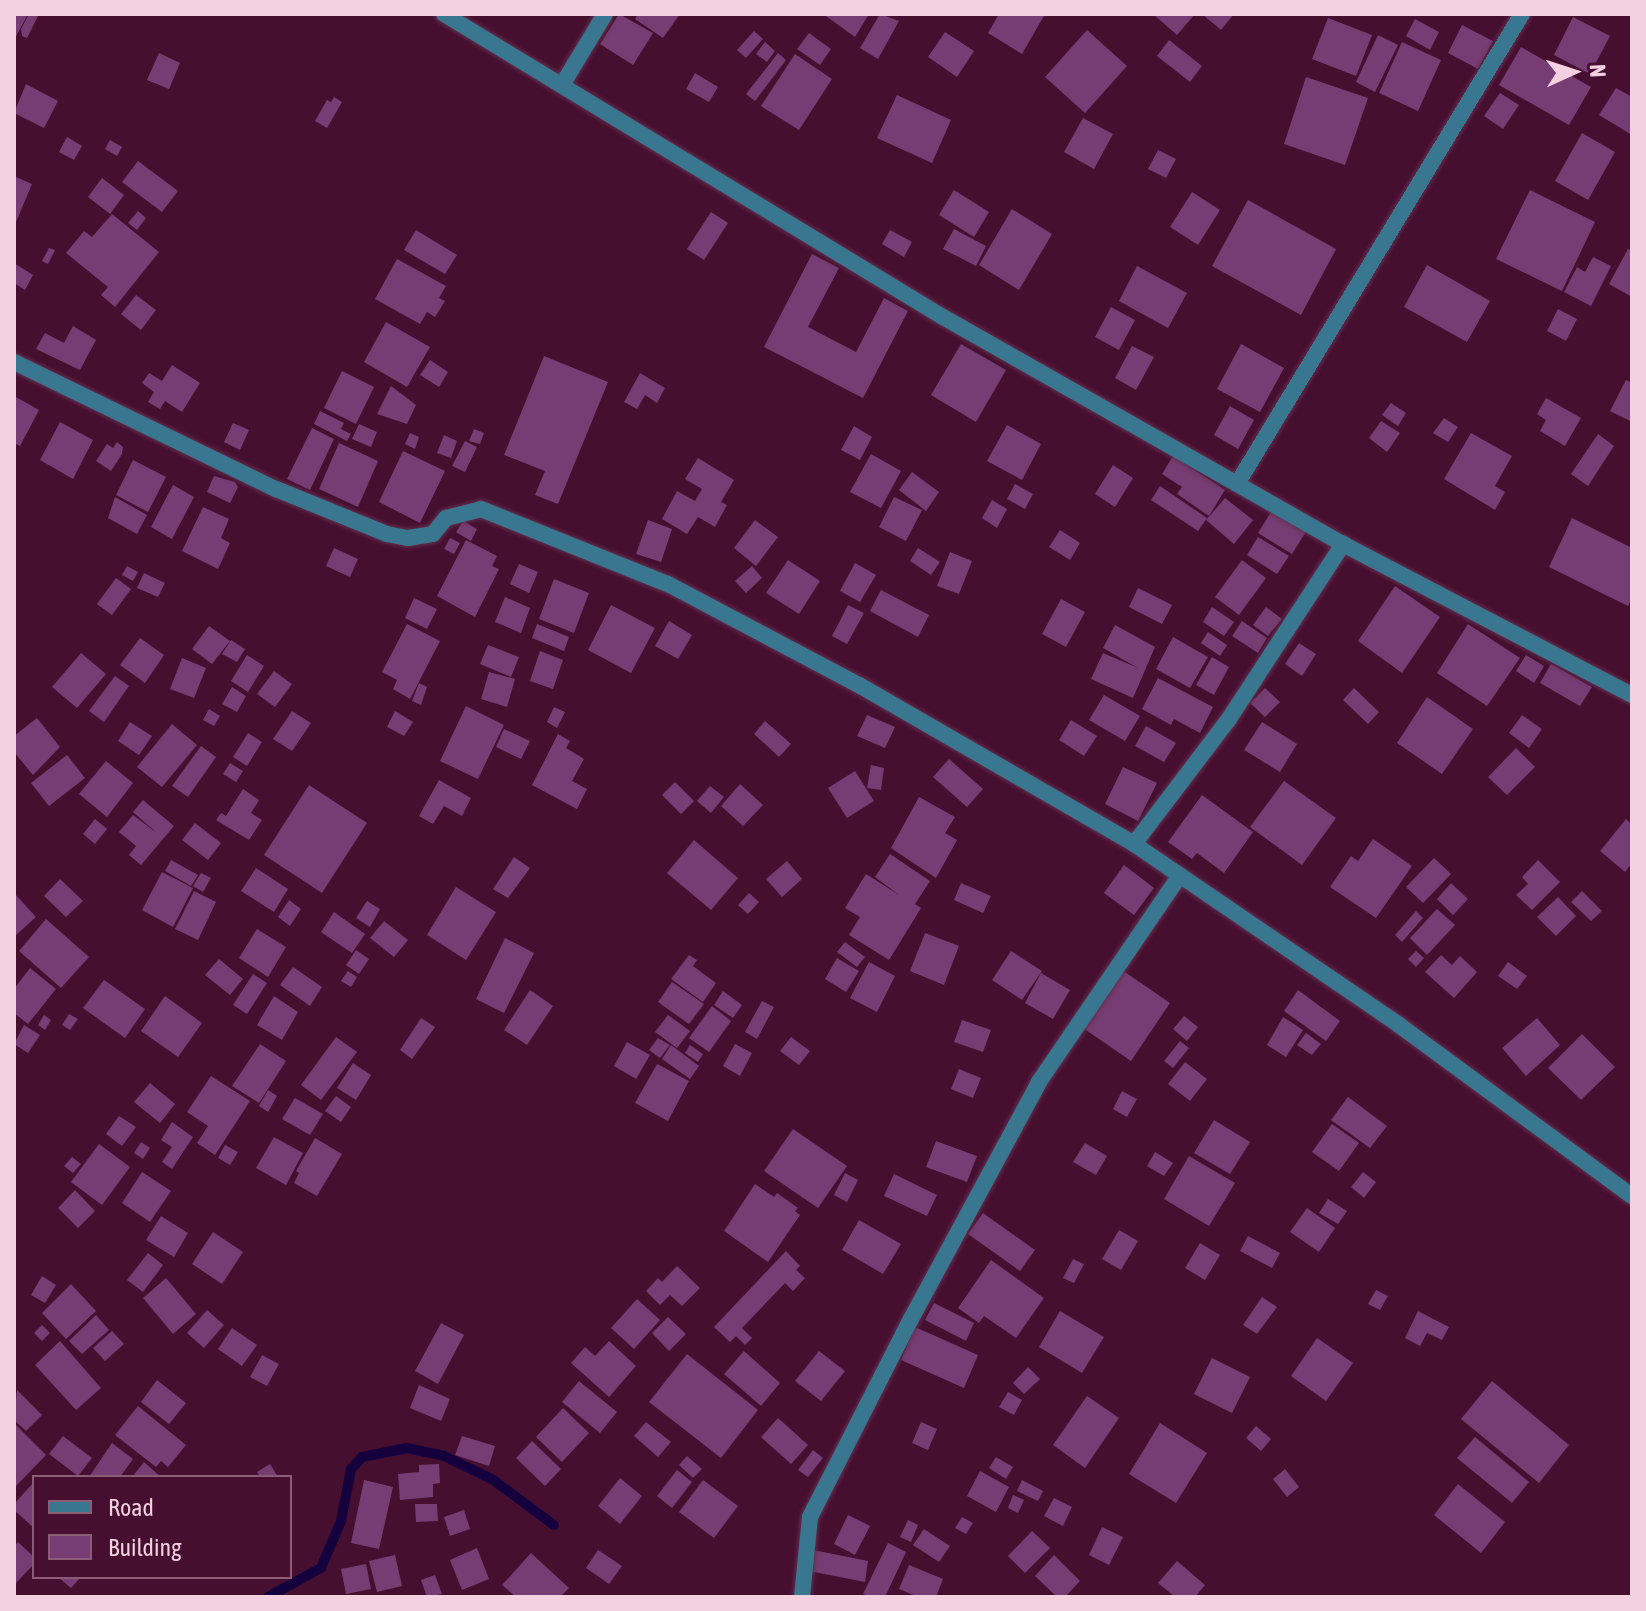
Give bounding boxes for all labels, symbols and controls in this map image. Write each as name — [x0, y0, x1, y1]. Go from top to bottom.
north arrow — [1534, 32, 1614, 112]
text: N — [1585, 64, 1611, 78]
legend — [32, 1475, 292, 1579]
text: Road — [108, 1494, 154, 1521]
text: Building — [108, 1534, 181, 1561]

